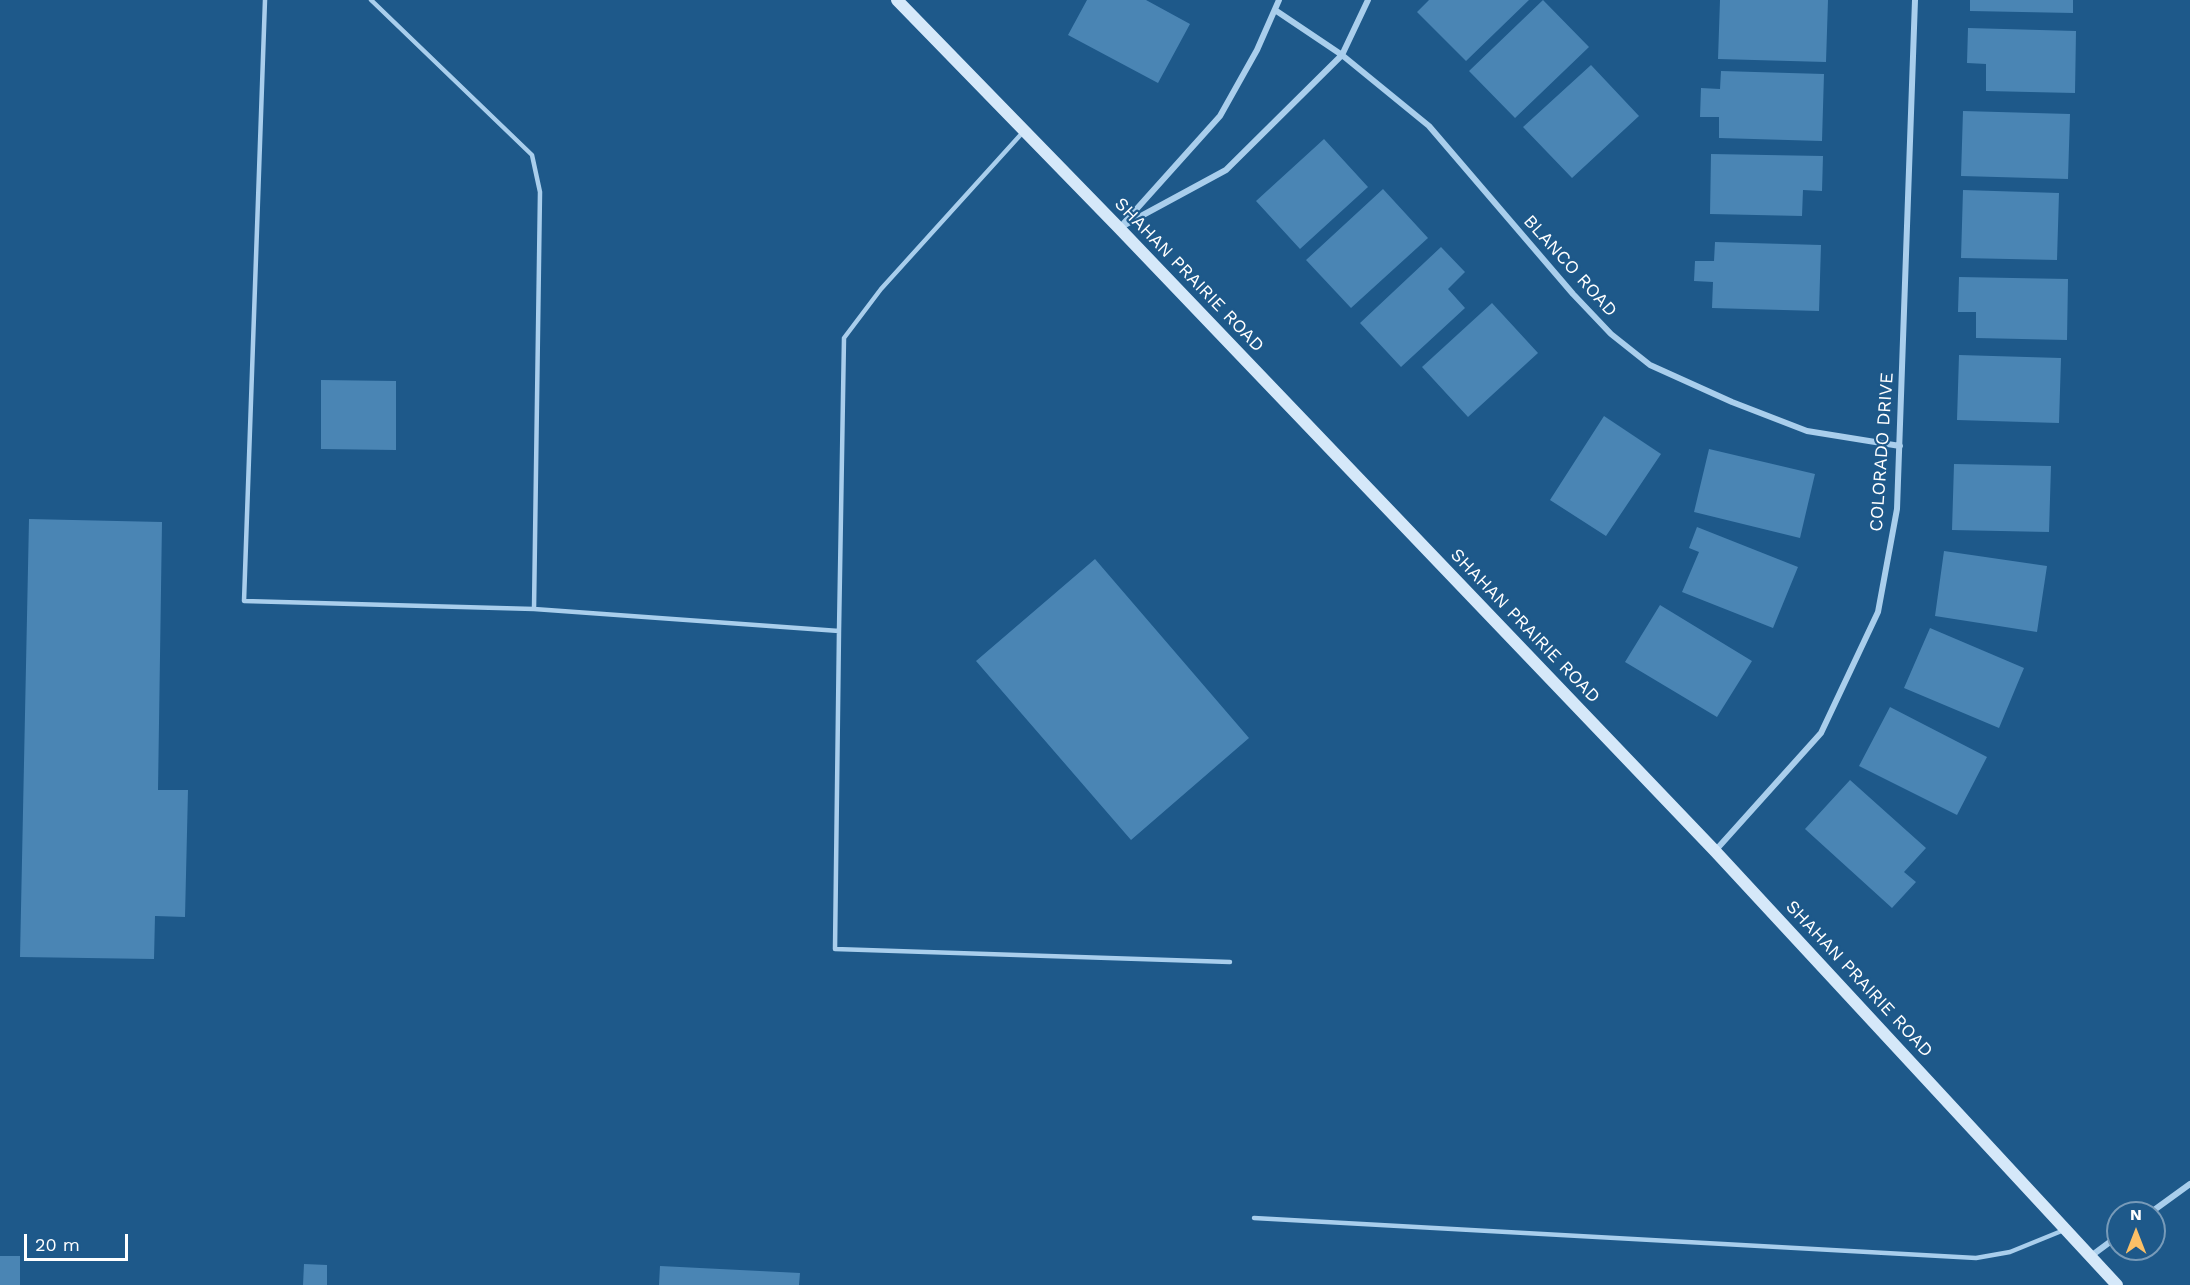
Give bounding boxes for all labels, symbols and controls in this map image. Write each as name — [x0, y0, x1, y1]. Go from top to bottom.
street label: SHAHAN PRAIRIE ROAD — [1110, 193, 1268, 357]
street label: BLANCO ROAD — [1519, 211, 1621, 321]
street label: COLORADO DRIVE — [1866, 372, 1898, 532]
street label: SHAHAN PRAIRIE ROAD — [1446, 544, 1604, 708]
street label: SHAHAN PRAIRIE ROAD — [1781, 896, 1937, 1062]
north arrow — [2106, 1201, 2166, 1261]
text: N — [2130, 1205, 2142, 1224]
scale bar — [27, 1222, 130, 1260]
text: 20 m — [35, 1234, 80, 1255]

